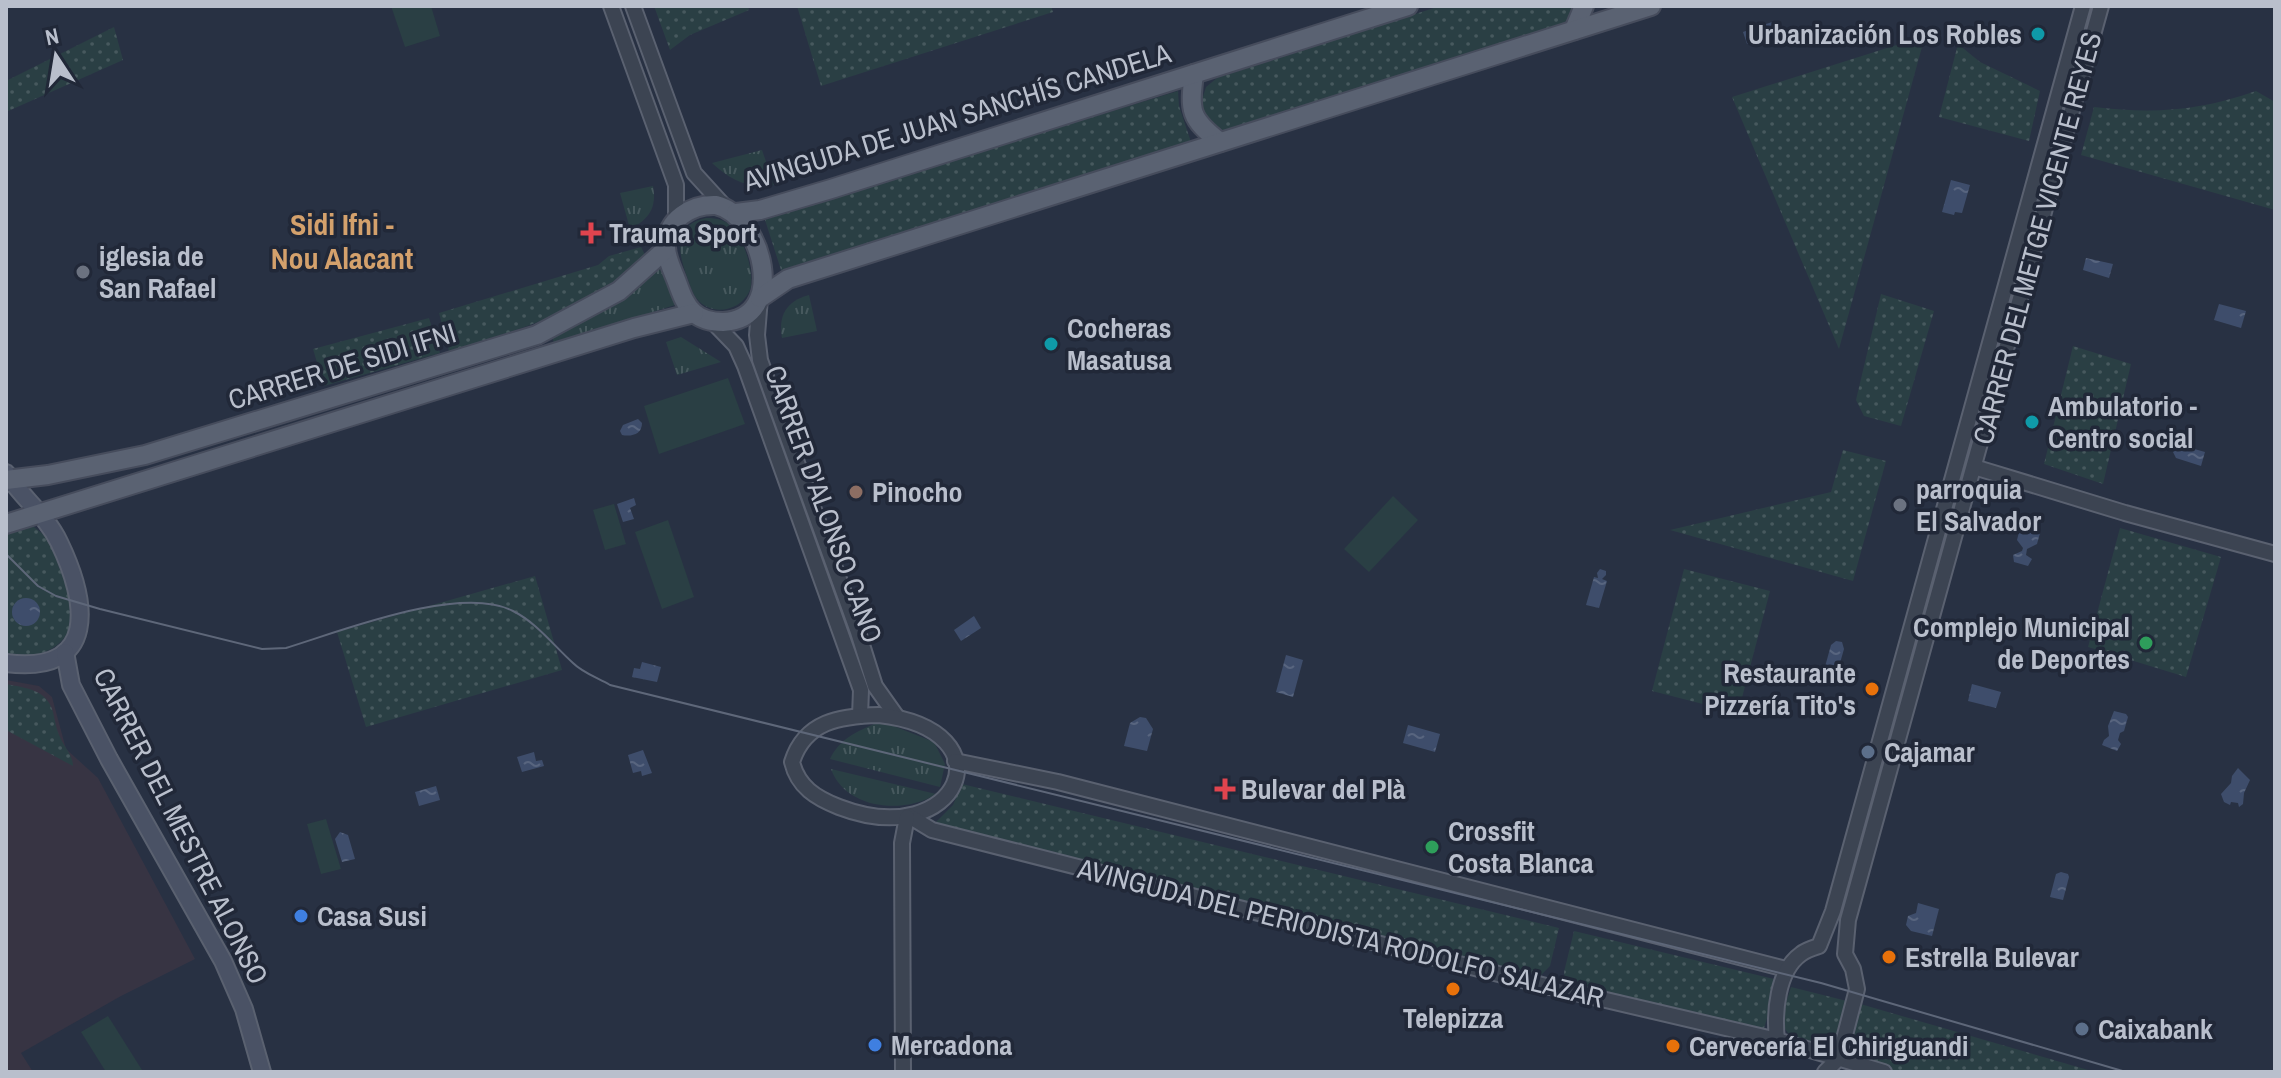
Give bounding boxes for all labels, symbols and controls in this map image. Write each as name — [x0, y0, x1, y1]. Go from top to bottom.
place label: Urbanización Los Robles — [1748, 15, 2022, 53]
north arrow — [16, 16, 96, 96]
text: N — [42, 20, 61, 52]
marker: Urbanización Los Robles — [2029, 25, 2047, 43]
street label: CARRER DEL METGE VICENTE REYES — [1964, 28, 2110, 448]
street label: AVINGUDA DE JUAN SANCHÍS CANDELA — [738, 34, 1176, 200]
district label: Sidi Ifni - Nou Alacant — [271, 204, 413, 278]
place label: Trauma Sport — [609, 214, 757, 252]
marker: Trauma Sport — [580, 222, 602, 244]
place label: iglesia de San Rafael — [99, 237, 216, 307]
marker: iglesia de San Rafael — [74, 263, 92, 281]
place label: Cocheras Masatusa — [1067, 309, 1172, 379]
street label: CARRER DE SIDI IFNI — [224, 313, 460, 419]
marker: Cocheras Masatusa — [1042, 335, 1060, 353]
street label: CARRER D'ALONSO CANO — [756, 360, 892, 648]
place label: Ambulatorio - Centro social — [2048, 387, 2198, 457]
marker: Ambulatorio - Centro social — [2023, 413, 2041, 431]
place label: parroquia El Salvador — [1916, 470, 2041, 540]
place label: Pinocho — [872, 473, 963, 511]
marker: Pinocho — [847, 483, 865, 501]
marker: parroquia El Salvador — [1891, 496, 1909, 514]
place label: Complejo Municipal de Deportes — [1913, 608, 2130, 678]
marker: Complejo Municipal de Deportes — [2137, 634, 2155, 652]
place label: Restaurante Pizzería Tito's — [1704, 654, 1856, 724]
street label: CARRER DEL MESTRE ALONSO — [85, 661, 277, 991]
marker: Restaurante Pizzería Tito's — [1863, 680, 1881, 698]
place label: Cajamar — [1884, 733, 1975, 771]
marker: Cajamar — [1859, 743, 1877, 761]
place label: Bulevar del Plà — [1241, 770, 1406, 808]
marker: Bulevar del Plà — [1216, 780, 1234, 798]
place label: Crossfit Costa Blanca — [1448, 812, 1594, 882]
marker: Crossfit Costa Blanca — [1423, 838, 1441, 856]
street label: AVINGUDA DEL PERIODISTA RODOLFO SALAZAR — [1073, 849, 1608, 1017]
place label: Casa Susi — [317, 897, 427, 935]
marker: Casa Susi — [292, 907, 310, 925]
place label: Estrella Bulevar — [1905, 938, 2079, 976]
marker: Estrella Bulevar — [1880, 948, 1898, 966]
marker: Telepizza — [1444, 980, 1462, 998]
place label: Telepizza — [1403, 999, 1503, 1037]
place label: Caixabank — [2098, 1010, 2213, 1048]
marker: Caixabank — [2073, 1020, 2091, 1038]
place label: Mercadona — [891, 1026, 1012, 1064]
place label: Cervecería El Chiriguandi — [1689, 1027, 1968, 1065]
marker: Mercadona — [866, 1036, 884, 1054]
marker: Cervecería El Chiriguandi — [1664, 1037, 1682, 1055]

